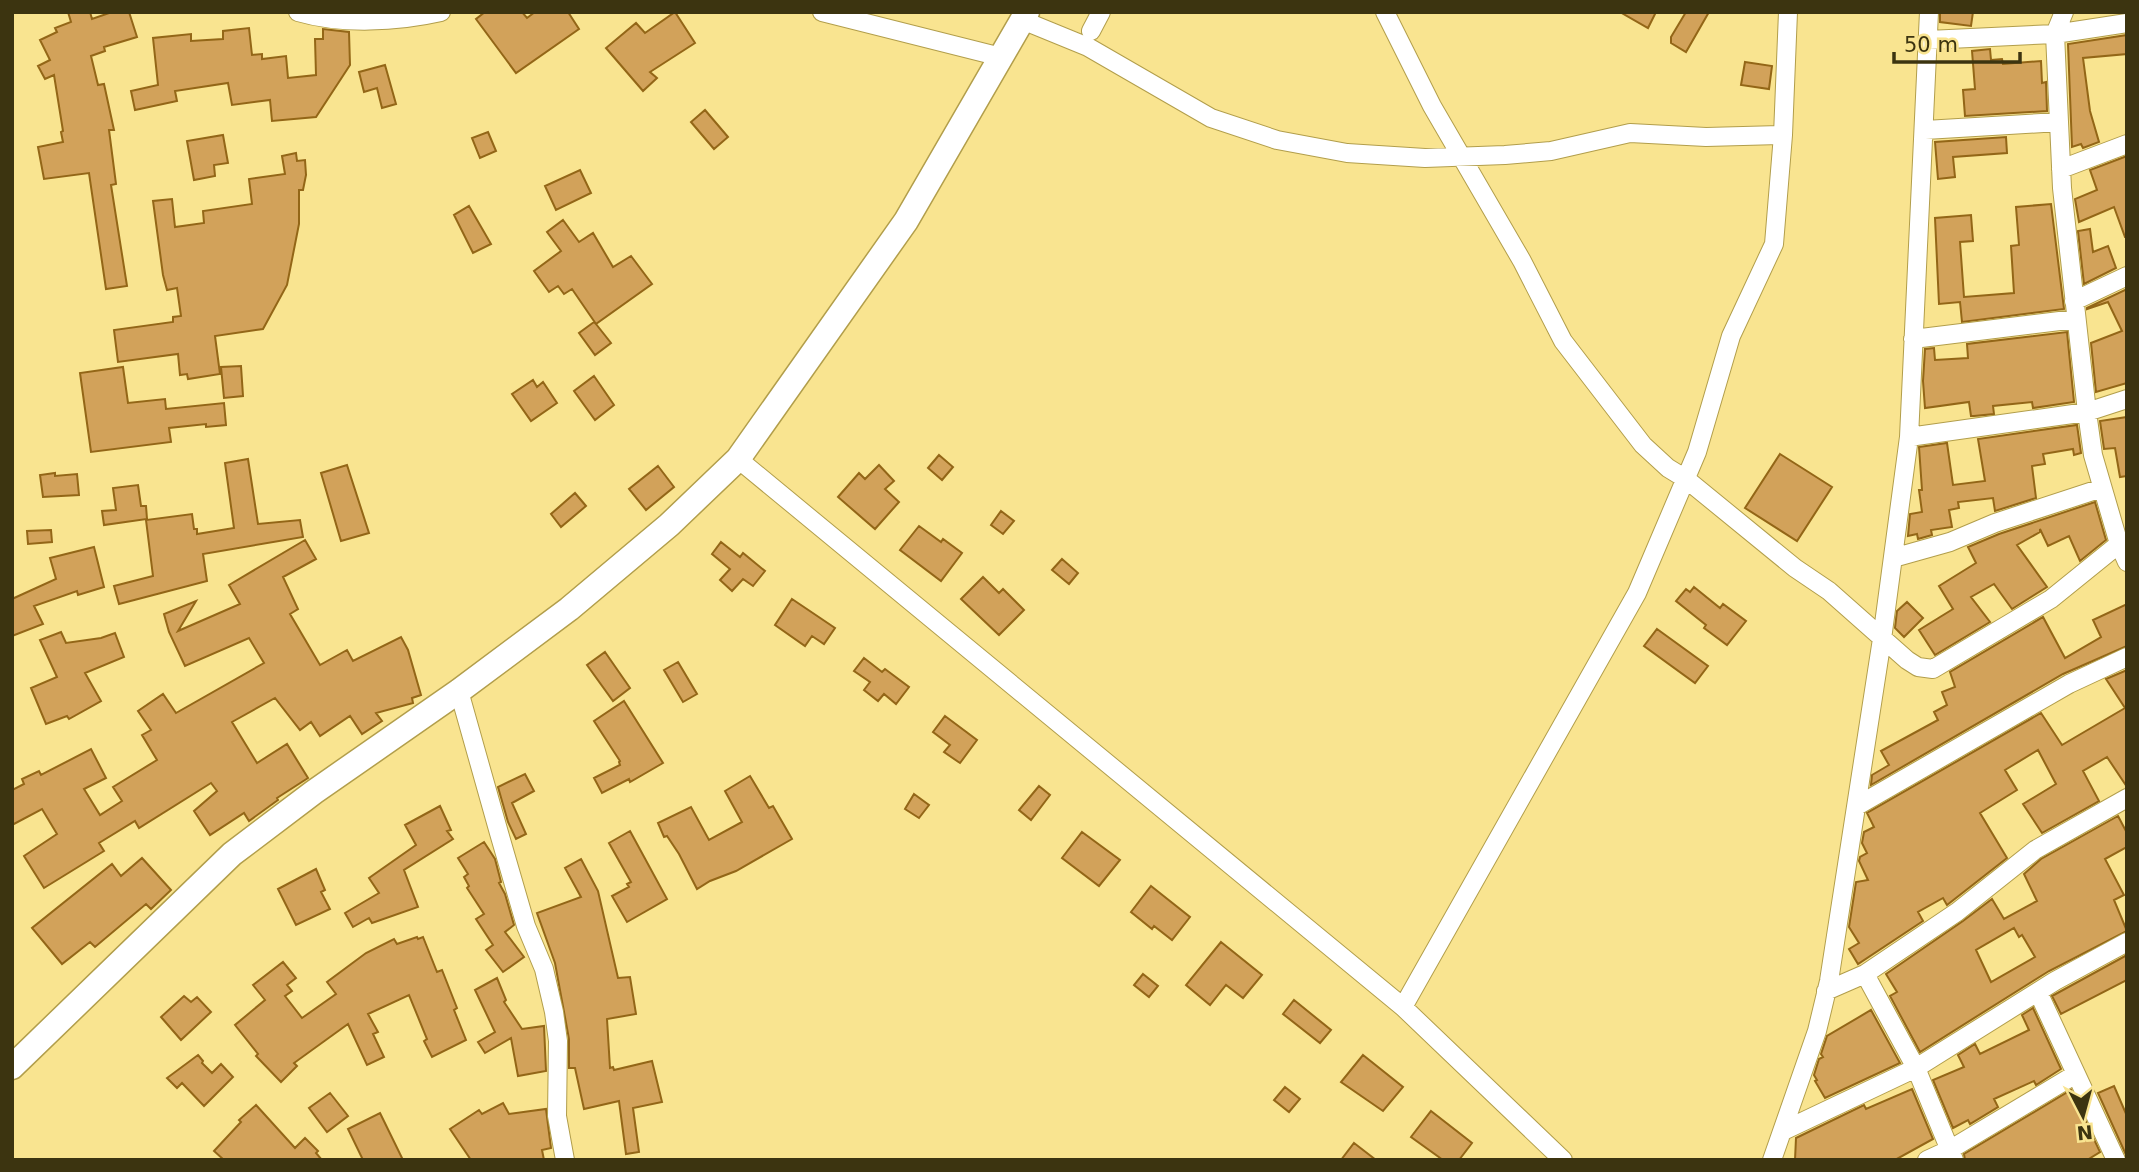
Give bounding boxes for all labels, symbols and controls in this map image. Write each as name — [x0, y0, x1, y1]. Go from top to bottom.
scale bar — [1894, 21, 2020, 65]
text: 50 m — [1904, 33, 1958, 57]
north arrow — [2048, 1081, 2118, 1151]
text: N — [2076, 1121, 2094, 1145]

